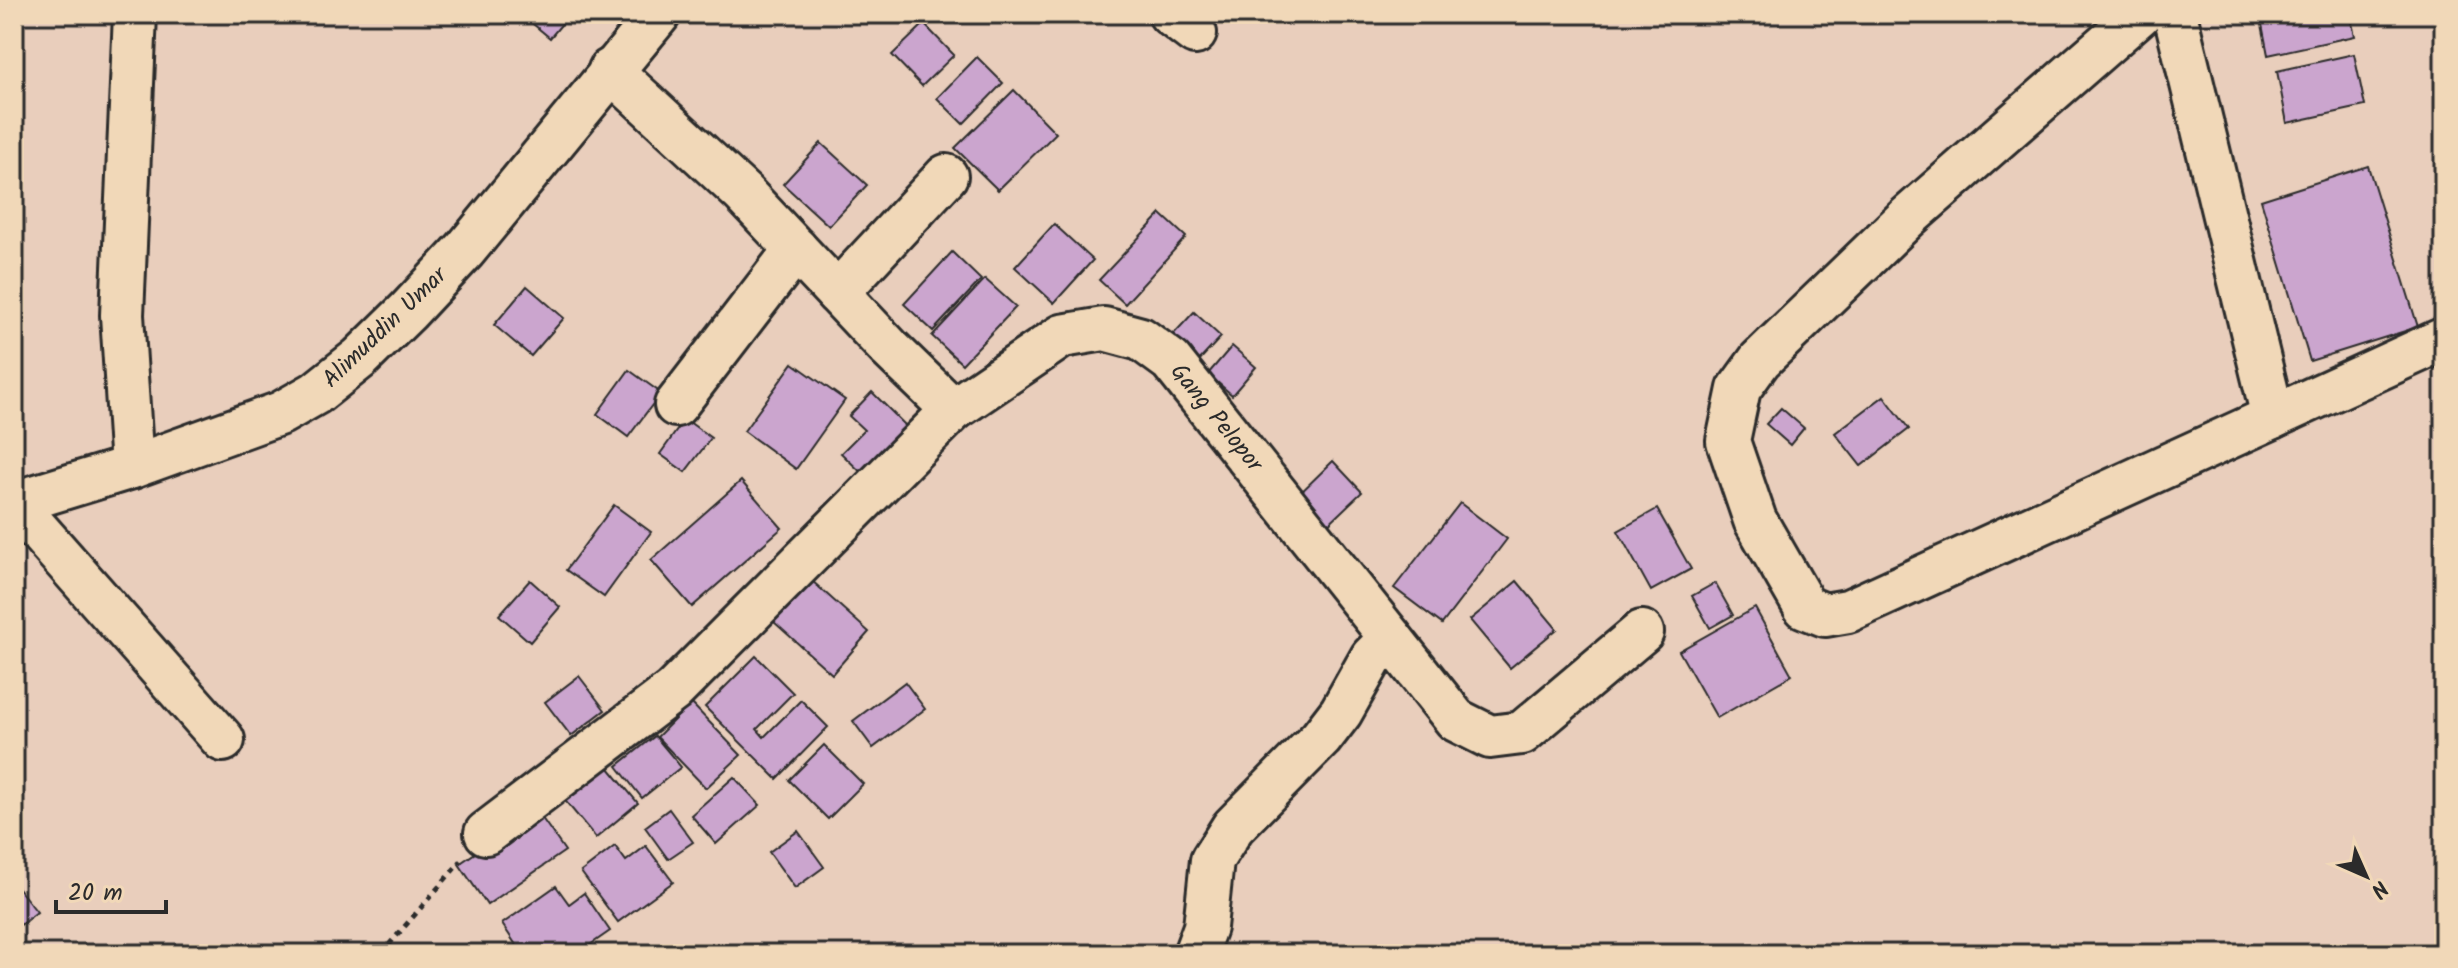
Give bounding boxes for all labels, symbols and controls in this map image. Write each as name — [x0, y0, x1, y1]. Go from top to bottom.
street label: Alimuddin Umar — [313, 256, 458, 398]
street label: Gang Pelopor — [1160, 355, 1274, 483]
north arrow — [2326, 836, 2406, 916]
scale bar — [56, 864, 166, 914]
text: N — [2361, 871, 2396, 906]
text: 20 m — [68, 874, 123, 913]

